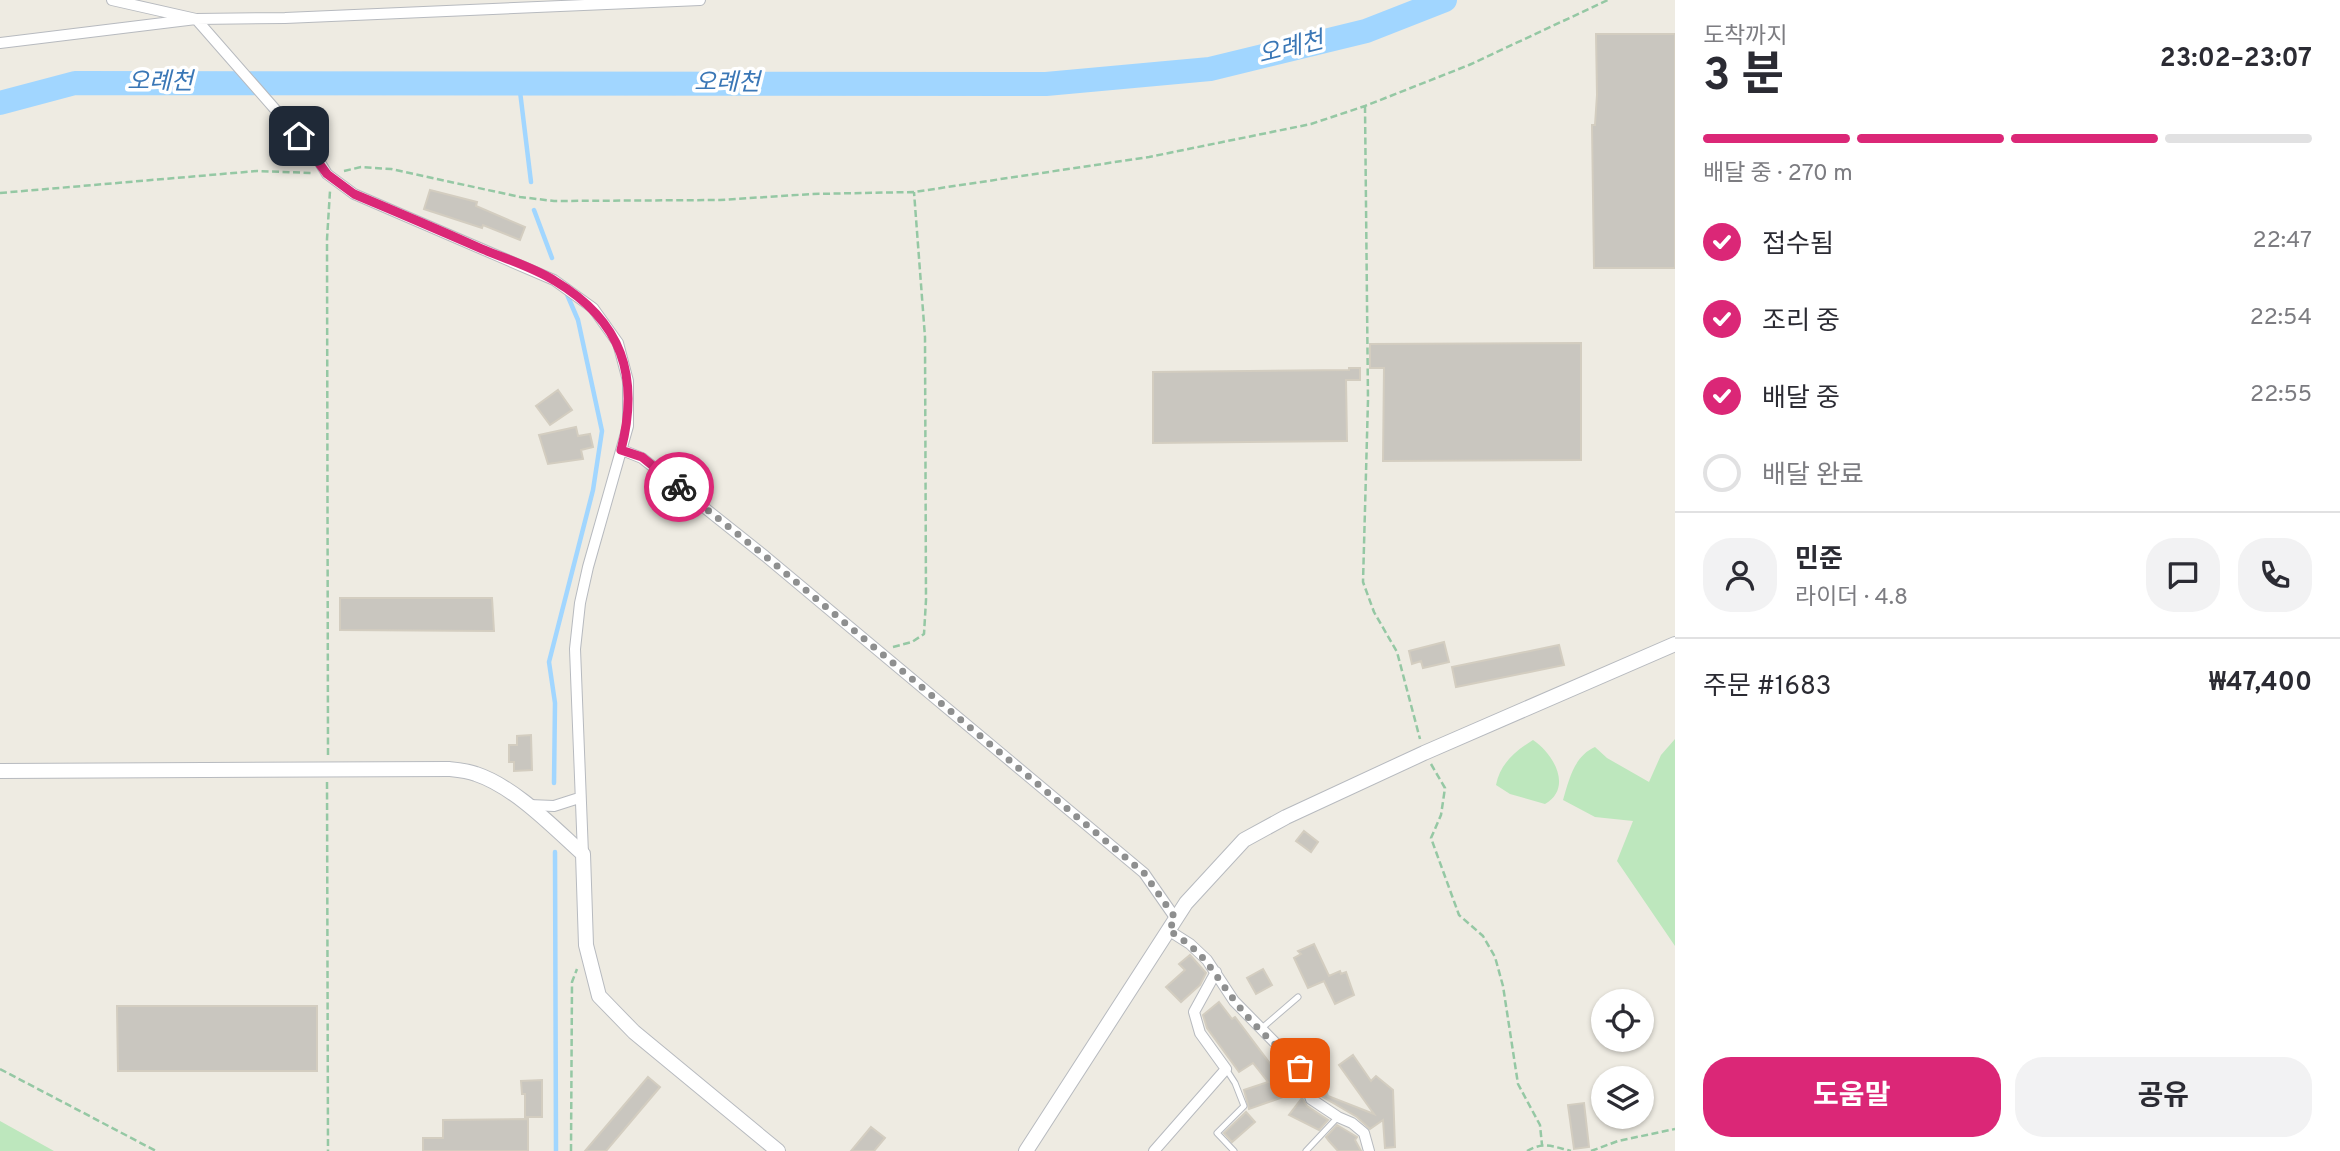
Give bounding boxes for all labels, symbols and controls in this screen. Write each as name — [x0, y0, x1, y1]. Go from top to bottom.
text: 도착까지 — [1703, 23, 1788, 52]
water label: 오례천 — [1255, 26, 1330, 72]
text: 23:02–23:07 — [2160, 43, 2312, 76]
text: 3 분 — [1703, 48, 1784, 107]
water label: 오례천 — [127, 68, 196, 98]
water label: 오례천 — [694, 69, 763, 99]
pin — [269, 106, 329, 166]
icon: home — [280, 117, 318, 155]
text: 배달 중 · 270 m — [1703, 160, 1853, 189]
icon: check — [1703, 223, 1741, 261]
text: 22:47 — [2253, 227, 2312, 256]
text: 접수됨 — [1762, 229, 1834, 262]
icon: check — [1703, 300, 1741, 338]
text: 22:54 — [2250, 304, 2312, 333]
text: 조리 중 — [1762, 306, 1840, 339]
icon: check — [1703, 377, 1741, 415]
text: 22:55 — [2250, 381, 2312, 410]
text: 배달 중 — [1762, 383, 1840, 416]
courier — [644, 452, 714, 522]
text: 배달 완료 — [1762, 460, 1864, 493]
icon: bike — [660, 468, 698, 506]
button: person — [1703, 538, 1777, 612]
button: chat — [2146, 538, 2220, 612]
button: phone — [2238, 538, 2312, 612]
text: 민준 — [1795, 544, 1843, 577]
text: 라이더 · 4.8 — [1795, 584, 1908, 613]
text: ₩47,400 — [2209, 667, 2312, 700]
text: 주문 #1683 — [1703, 671, 1831, 704]
map controls — [1591, 989, 1654, 1129]
button: locate — [1591, 989, 1654, 1052]
pin — [1270, 1038, 1330, 1098]
icon: bag — [1281, 1049, 1319, 1087]
button: 도움말 — [1703, 1057, 2001, 1137]
button: 공유 — [2015, 1057, 2312, 1137]
button: layers — [1591, 1066, 1654, 1129]

